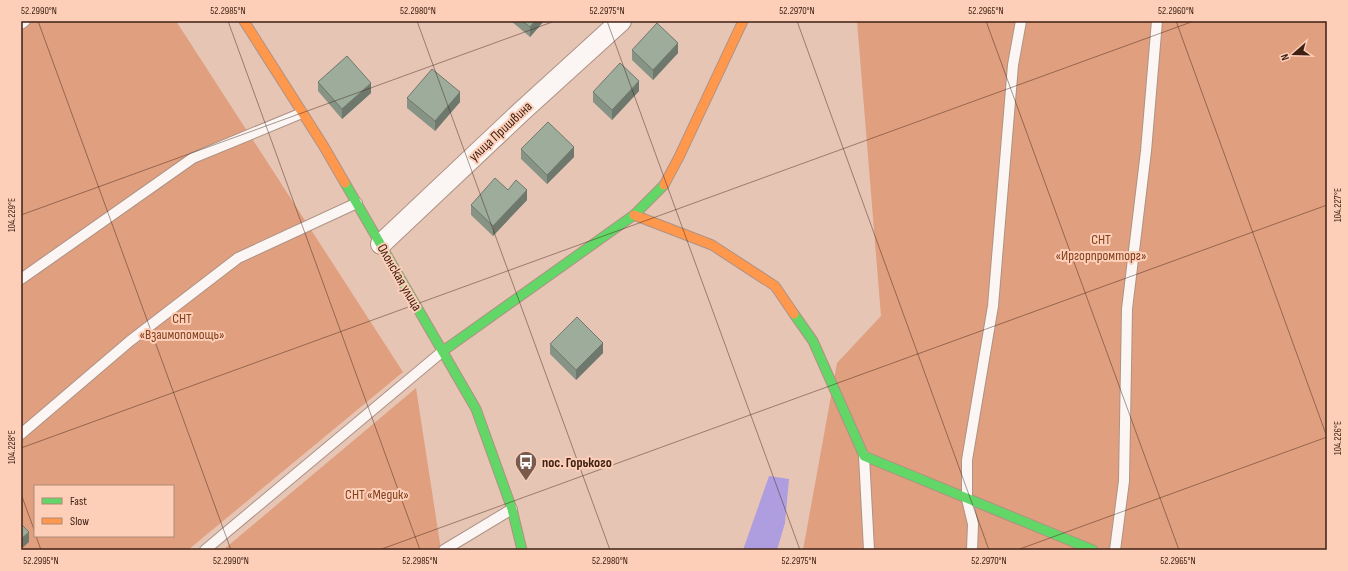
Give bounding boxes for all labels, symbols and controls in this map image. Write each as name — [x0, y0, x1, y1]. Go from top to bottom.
text: 52.2990°N — [21, 5, 57, 17]
text: 52.2985°N — [210, 5, 246, 17]
text: 52.2980°N — [400, 5, 436, 17]
text: 52.2975°N — [590, 5, 625, 17]
text: 52.2970°N — [779, 5, 815, 17]
text: 52.2965°N — [968, 5, 1004, 17]
text: 52.2960°N — [1158, 5, 1194, 17]
north arrow — [1274, 34, 1314, 74]
text: N — [1278, 52, 1292, 62]
street label: улица Пришвина — [465, 98, 535, 165]
text: 104.227°E — [1332, 188, 1344, 222]
text: 104.229°E — [6, 198, 18, 232]
park label: СНТ «Иргорпромторг» — [1056, 231, 1146, 264]
street label: Олонская улица — [374, 241, 426, 314]
park label: СНТ «Взаимопомощь» — [140, 310, 224, 343]
text: 104.226°E — [1332, 421, 1344, 455]
text: 104.228°E — [6, 430, 18, 464]
bus stop icon: пос. Горького — [513, 449, 539, 482]
place label: пос. Горького — [542, 454, 612, 471]
legend — [34, 485, 174, 537]
park label: СНТ «Медик» — [345, 486, 409, 503]
text: Fast — [70, 494, 87, 509]
text: Slow — [70, 514, 89, 529]
text: 52.2995°N — [23, 555, 59, 567]
text: 52.2990°N — [213, 555, 249, 567]
text: 52.2985°N — [402, 555, 438, 567]
text: 52.2980°N — [592, 555, 628, 567]
text: 52.2975°N — [782, 555, 817, 567]
text: 52.2970°N — [971, 555, 1007, 567]
text: 52.2965°N — [1160, 555, 1196, 567]

